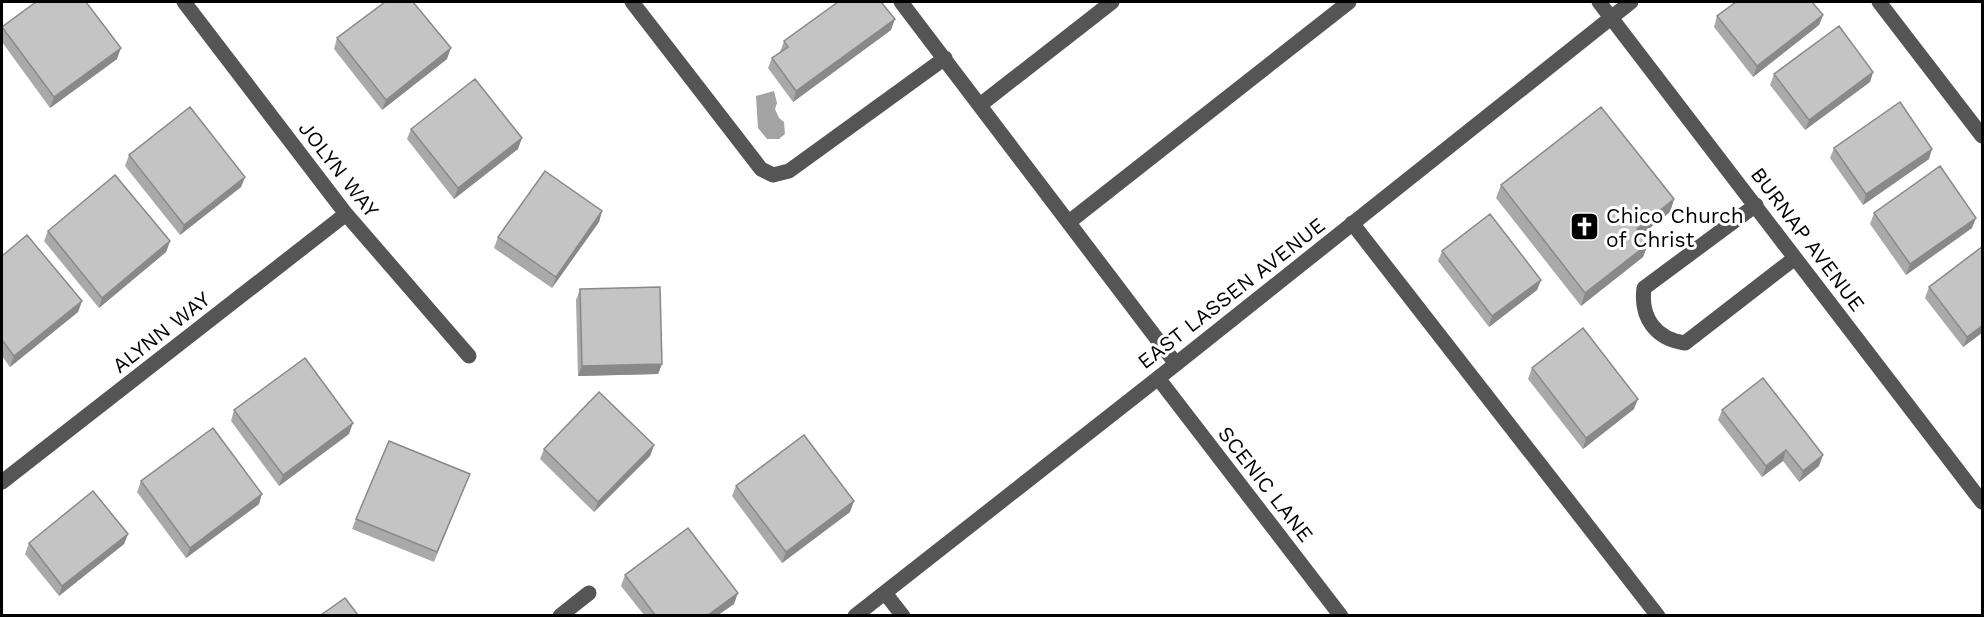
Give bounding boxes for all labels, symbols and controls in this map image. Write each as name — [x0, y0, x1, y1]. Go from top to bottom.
street label: JOLYN WAY — [294, 116, 384, 222]
street label: BURNAP AVENUE — [1746, 162, 1870, 316]
place label: Chico Church of Christ — [1606, 203, 1744, 252]
church icon: Chico Church of Christ — [1569, 211, 1601, 243]
street label: EAST LASSEN AVENUE — [1132, 212, 1330, 374]
street label: ALYNN WAY — [107, 286, 215, 378]
street label: SCENIC LANE — [1213, 421, 1319, 547]

